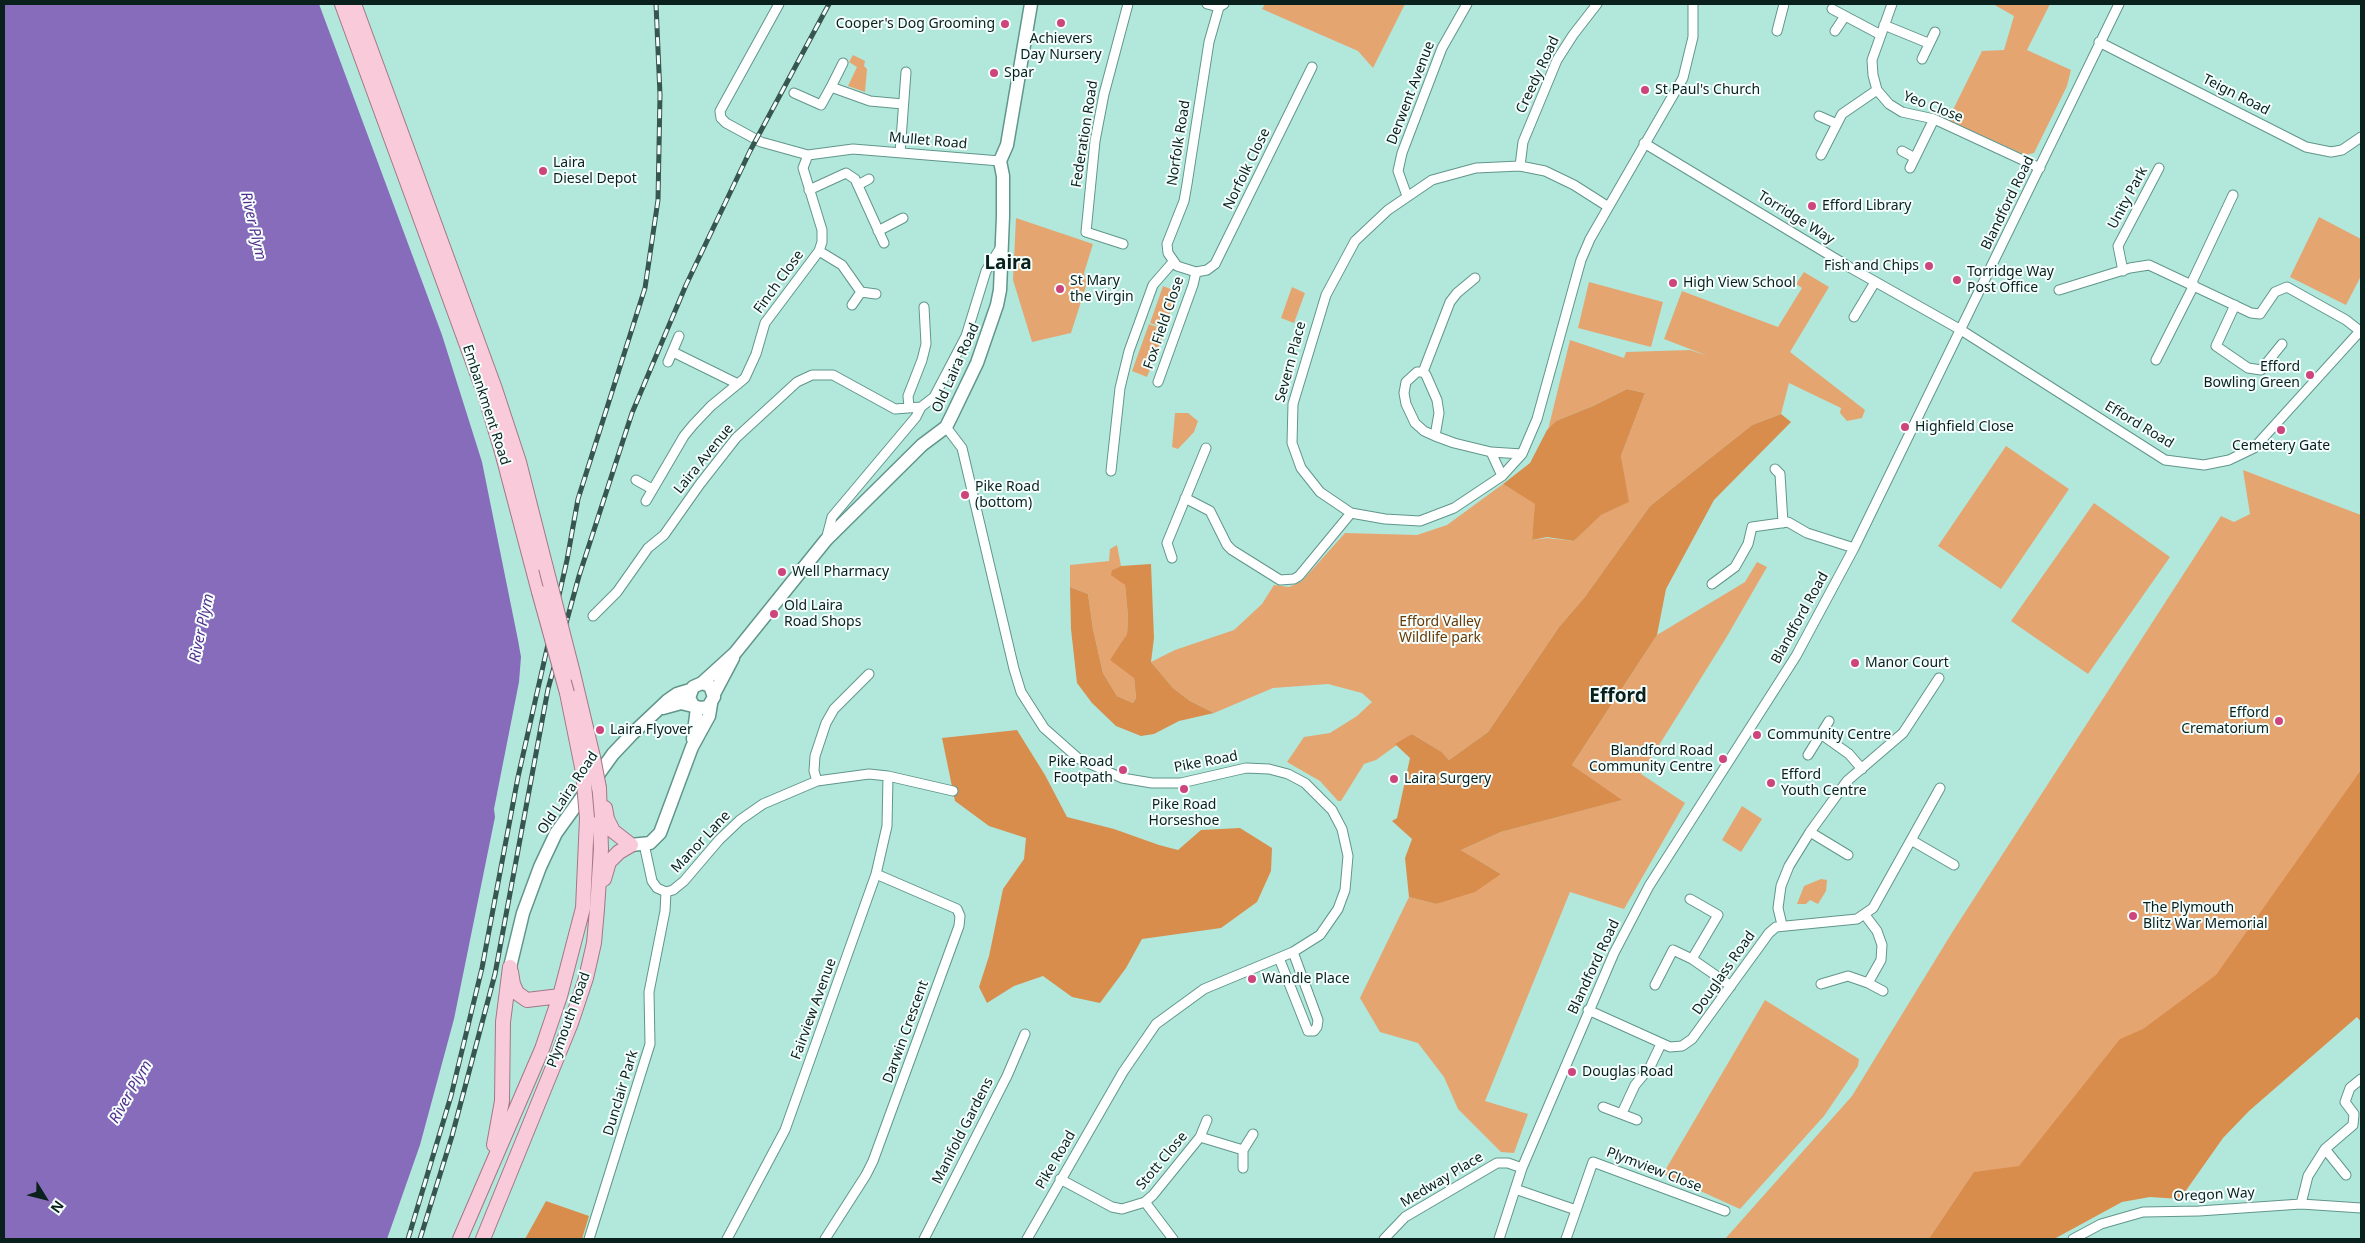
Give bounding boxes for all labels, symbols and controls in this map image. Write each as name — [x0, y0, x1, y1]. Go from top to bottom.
place label: Cooper's Dog Grooming — [836, 16, 995, 32]
marker: Achievers Day Nursery — [1055, 17, 1067, 29]
marker: Cooper's Dog Grooming — [999, 18, 1011, 30]
place label: Achievers Day Nursery — [1020, 31, 1102, 64]
street label: Creedy Road — [1513, 34, 1563, 116]
street label: Derwent Avenue — [1384, 39, 1438, 147]
place label: Spar — [1004, 65, 1034, 81]
marker: Spar — [988, 67, 1000, 79]
street label: Teign Road — [2200, 71, 2272, 119]
street label: Federation Road — [1068, 79, 1102, 189]
place label: St Paul's Church — [1655, 82, 1760, 98]
marker: St Paul's Church — [1639, 84, 1651, 96]
street label: Yeo Close — [1901, 88, 1965, 126]
street label: Norfolk Road — [1164, 99, 1194, 187]
street label: Norfolk Close — [1220, 126, 1274, 212]
street label: Mullet Road — [888, 129, 968, 153]
street label: Blandford Road — [1978, 153, 2038, 253]
place label: Laira Diesel Depot — [553, 155, 637, 188]
street label: Unity Park — [2105, 164, 2151, 232]
marker: Laira Diesel Depot — [537, 165, 549, 177]
street label: Torridge Way — [1755, 188, 1837, 248]
water label: River Plym — [236, 190, 270, 262]
place label: Efford Library — [1822, 198, 1911, 214]
marker: Efford Library — [1806, 200, 1818, 212]
street label: Finch Close — [750, 247, 808, 317]
district label: Laira — [984, 253, 1032, 275]
place label: Fish and Chips — [1824, 258, 1919, 274]
marker: Fish and Chips — [1923, 260, 1935, 272]
place label: Torridge Way Post Office — [1967, 264, 2054, 296]
place label: St Mary the Virgin — [1070, 273, 1134, 306]
marker: Torridge Way Post Office — [1951, 274, 1963, 286]
street label: Fox Field Close — [1140, 275, 1188, 371]
place label: High View School — [1683, 275, 1796, 291]
marker: High View School — [1667, 277, 1679, 289]
marker: St Mary the Virgin — [1054, 283, 1066, 295]
street label: Severn Place — [1272, 320, 1310, 404]
street label: Old Laira Road — [929, 321, 983, 415]
street label: Embankment Road — [459, 343, 513, 467]
place label: Efford Bowling Green — [2203, 359, 2300, 392]
marker: Efford Bowling Green — [2304, 369, 2316, 381]
street label: Efford Road — [2102, 398, 2176, 452]
place label: Highfield Close — [1915, 419, 2014, 435]
street label: Laira Avenue — [671, 421, 737, 497]
marker: Highfield Close — [1899, 421, 1911, 433]
marker: Cemetery Gate — [2275, 424, 2287, 436]
place label: Cemetery Gate — [2232, 438, 2330, 454]
place label: Pike Road (bottom) — [975, 479, 1040, 512]
marker: Pike Road (bottom) — [959, 489, 971, 501]
place label: Well Pharmacy — [792, 564, 889, 580]
marker: Well Pharmacy — [776, 566, 788, 578]
street label: Blandford Road — [1768, 569, 1832, 667]
water label: River Plym — [186, 592, 218, 664]
place label: Old Laira Road Shops — [784, 598, 861, 630]
marker: Old Laira Road Shops — [768, 608, 780, 620]
park label: Efford Valley Wildlife park — [1399, 614, 1481, 646]
place label: Manor Court — [1865, 655, 1949, 671]
marker: Manor Court — [1849, 657, 1861, 669]
district label: Efford — [1589, 686, 1647, 708]
place label: Efford Crematorium — [2181, 705, 2269, 738]
marker: Efford Crematorium — [2273, 715, 2285, 727]
place label: Laira Flyover — [610, 722, 693, 738]
marker: Laira Flyover — [594, 724, 606, 736]
place label: Community Centre — [1767, 727, 1891, 743]
marker: Community Centre — [1751, 729, 1763, 741]
place label: Blandford Road Community Centre — [1589, 743, 1713, 776]
street label: Old Laira Road — [534, 748, 602, 838]
street label: Pike Road — [1173, 748, 1239, 776]
marker: Blandford Road Community Centre — [1717, 753, 1729, 765]
place label: Pike Road Footpath — [1048, 754, 1113, 786]
marker: Pike Road Footpath — [1117, 764, 1129, 776]
place label: Efford Youth Centre — [1781, 767, 1867, 800]
place label: Laira Surgery — [1404, 771, 1491, 787]
marker: Laira Surgery — [1388, 773, 1400, 785]
marker: Efford Youth Centre — [1765, 777, 1777, 789]
marker: Pike Road Horseshoe — [1178, 783, 1190, 795]
place label: Pike Road Horseshoe — [1149, 797, 1219, 830]
street label: Manor Lane — [668, 807, 734, 877]
place label: The Plymouth Blitz War Memorial — [2143, 900, 2268, 932]
marker: The Plymouth Blitz War Memorial — [2127, 910, 2139, 922]
street label: Blandford Road — [1565, 917, 1623, 1017]
street label: Douglass Road — [1689, 928, 1759, 1018]
street label: Fairview Avenue — [788, 956, 840, 1062]
street label: Plymouth Road — [544, 970, 594, 1070]
place label: Wandle Place — [1262, 971, 1350, 987]
marker: Wandle Place — [1246, 973, 1258, 985]
street label: Darwin Crescent — [880, 978, 932, 1086]
street label: Dunclair Park — [600, 1048, 642, 1138]
water label: River Plym — [106, 1057, 156, 1127]
place label: Douglas Road — [1582, 1064, 1673, 1080]
marker: Douglas Road — [1566, 1066, 1578, 1078]
street label: Manifold Gardens — [929, 1075, 997, 1187]
street label: Pike Road — [1033, 1128, 1079, 1192]
street label: Stott Close — [1133, 1129, 1191, 1193]
street label: Plymview Close — [1604, 1144, 1704, 1196]
street label: Medway Place — [1398, 1149, 1486, 1211]
north arrow — [20, 1173, 70, 1223]
street label: Oregon Way — [2173, 1184, 2255, 1206]
text: N — [47, 1197, 69, 1217]

